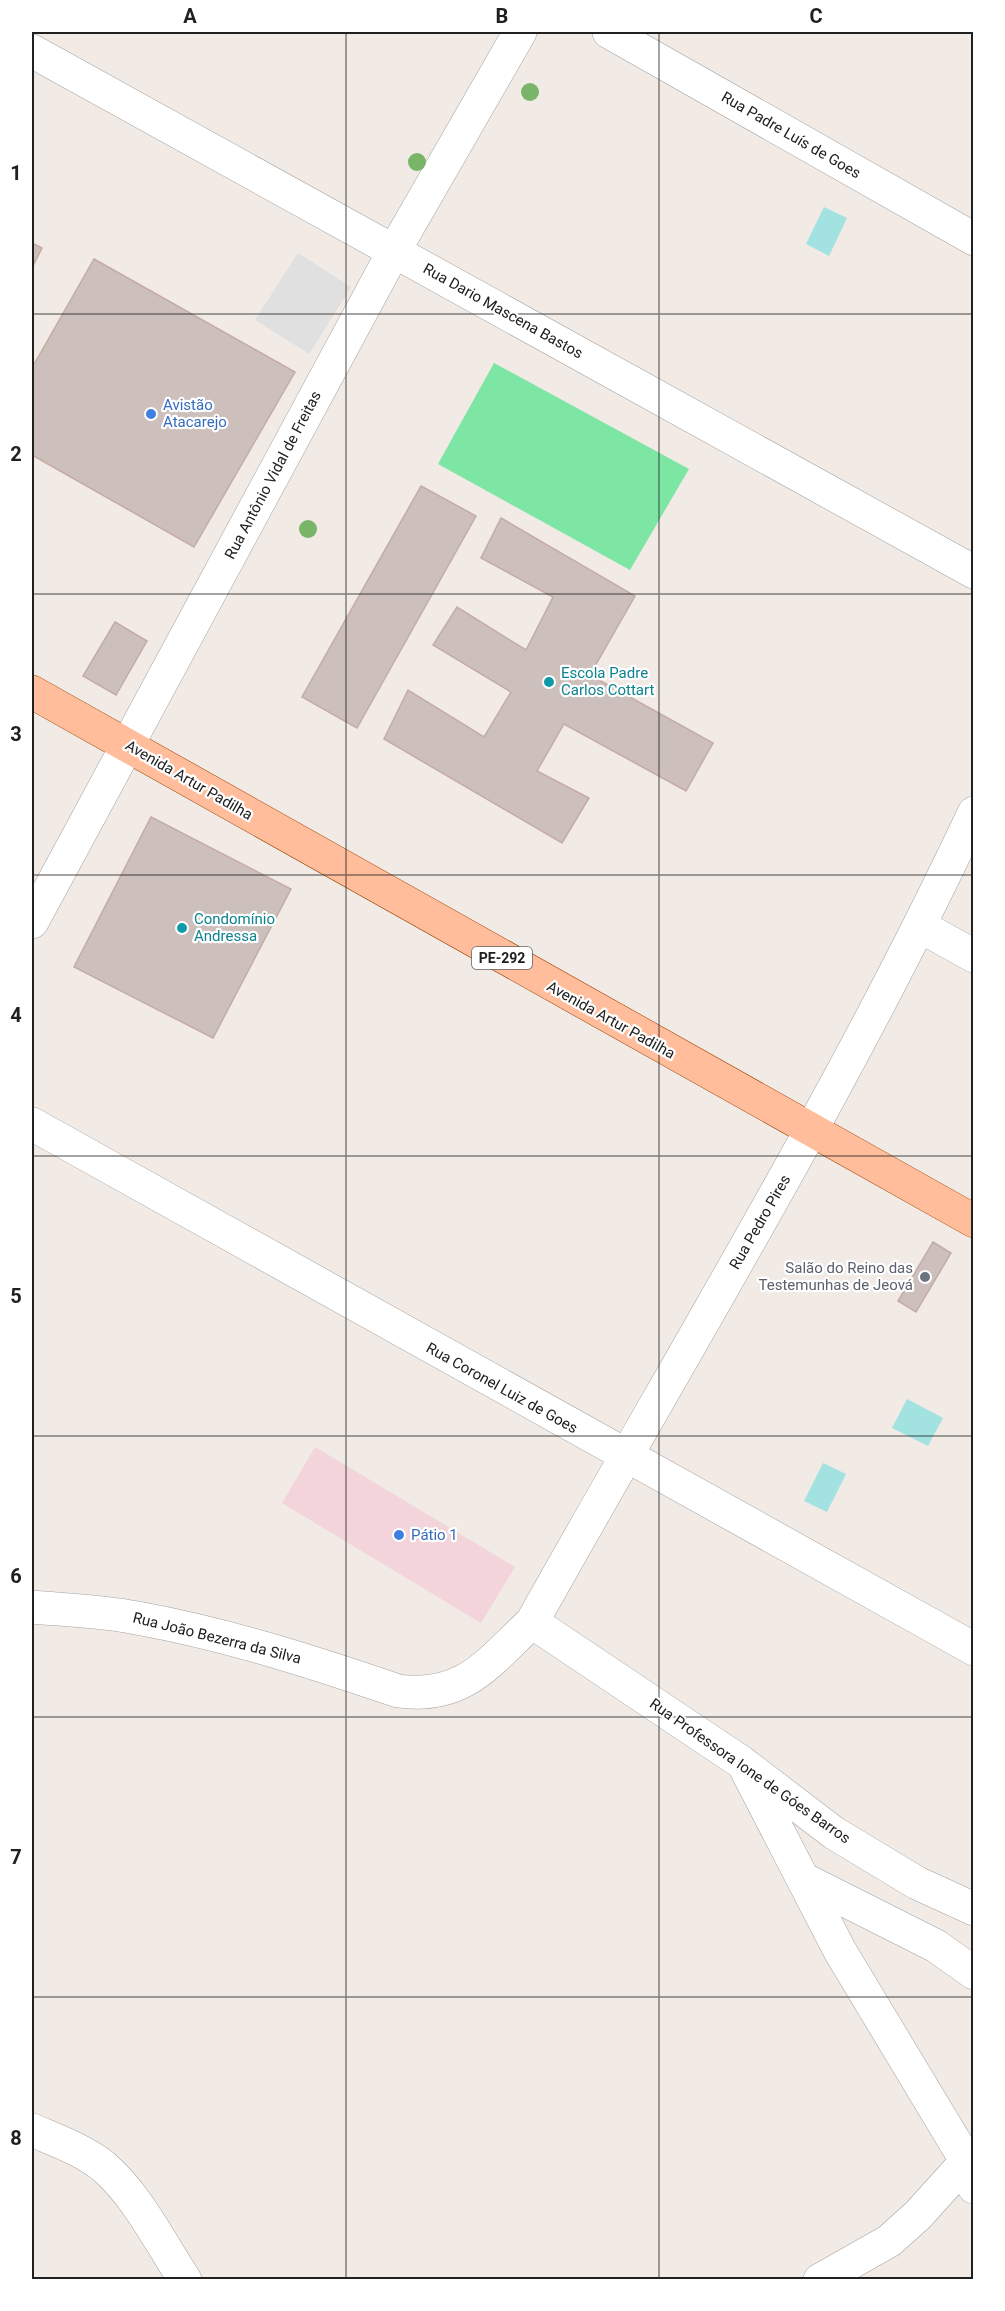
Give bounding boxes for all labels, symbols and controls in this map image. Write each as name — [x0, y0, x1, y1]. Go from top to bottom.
text: A — [183, 4, 197, 28]
text: B — [496, 4, 508, 28]
text: C — [809, 4, 823, 28]
street label: Rua Padre Luís de Goes — [718, 88, 864, 182]
text: 1 — [10, 161, 22, 185]
street label: Rua Dario Mascena Bastos — [420, 260, 586, 362]
street label: Rua Antônio Vidal de Freitas — [221, 388, 325, 562]
place label: Avistão Atacarejo — [163, 396, 227, 431]
marker: Avistão Atacarejo — [144, 407, 158, 421]
text: 2 — [10, 442, 22, 466]
place label: Escola Padre Carlos Cottart — [561, 664, 654, 699]
marker: Escola Padre Carlos Cottart — [542, 675, 556, 689]
text: 3 — [10, 722, 22, 746]
street label: Avenida Artur Padilha — [122, 736, 256, 824]
place label: Condomínio Andressa — [194, 910, 275, 945]
marker: Condomínio Andressa — [175, 921, 189, 935]
road number: PE-292 — [472, 947, 532, 969]
street label: Avenida Artur Padilha — [544, 977, 678, 1063]
text: 4 — [10, 1003, 22, 1027]
street label: Rua Pedro Pires — [726, 1172, 794, 1272]
place label: Salão do Reino das Testemunhas de Jeová — [759, 1259, 913, 1294]
marker: Salão do Reino das Testemunhas de Jeová — [918, 1270, 932, 1284]
text: 5 — [10, 1284, 22, 1308]
street label: Rua Coronel Luiz de Goes — [423, 1339, 581, 1437]
place label: Pátio 1 — [411, 1526, 458, 1544]
marker: Pátio 1 — [392, 1528, 406, 1542]
text: 6 — [10, 1564, 22, 1588]
street label: Rua João Bezerra da Silva — [131, 1608, 303, 1668]
street label: Rua Professora Ione de Góes Barros — [646, 1695, 854, 1847]
text: 7 — [10, 1845, 22, 1869]
text: 8 — [10, 2126, 22, 2150]

